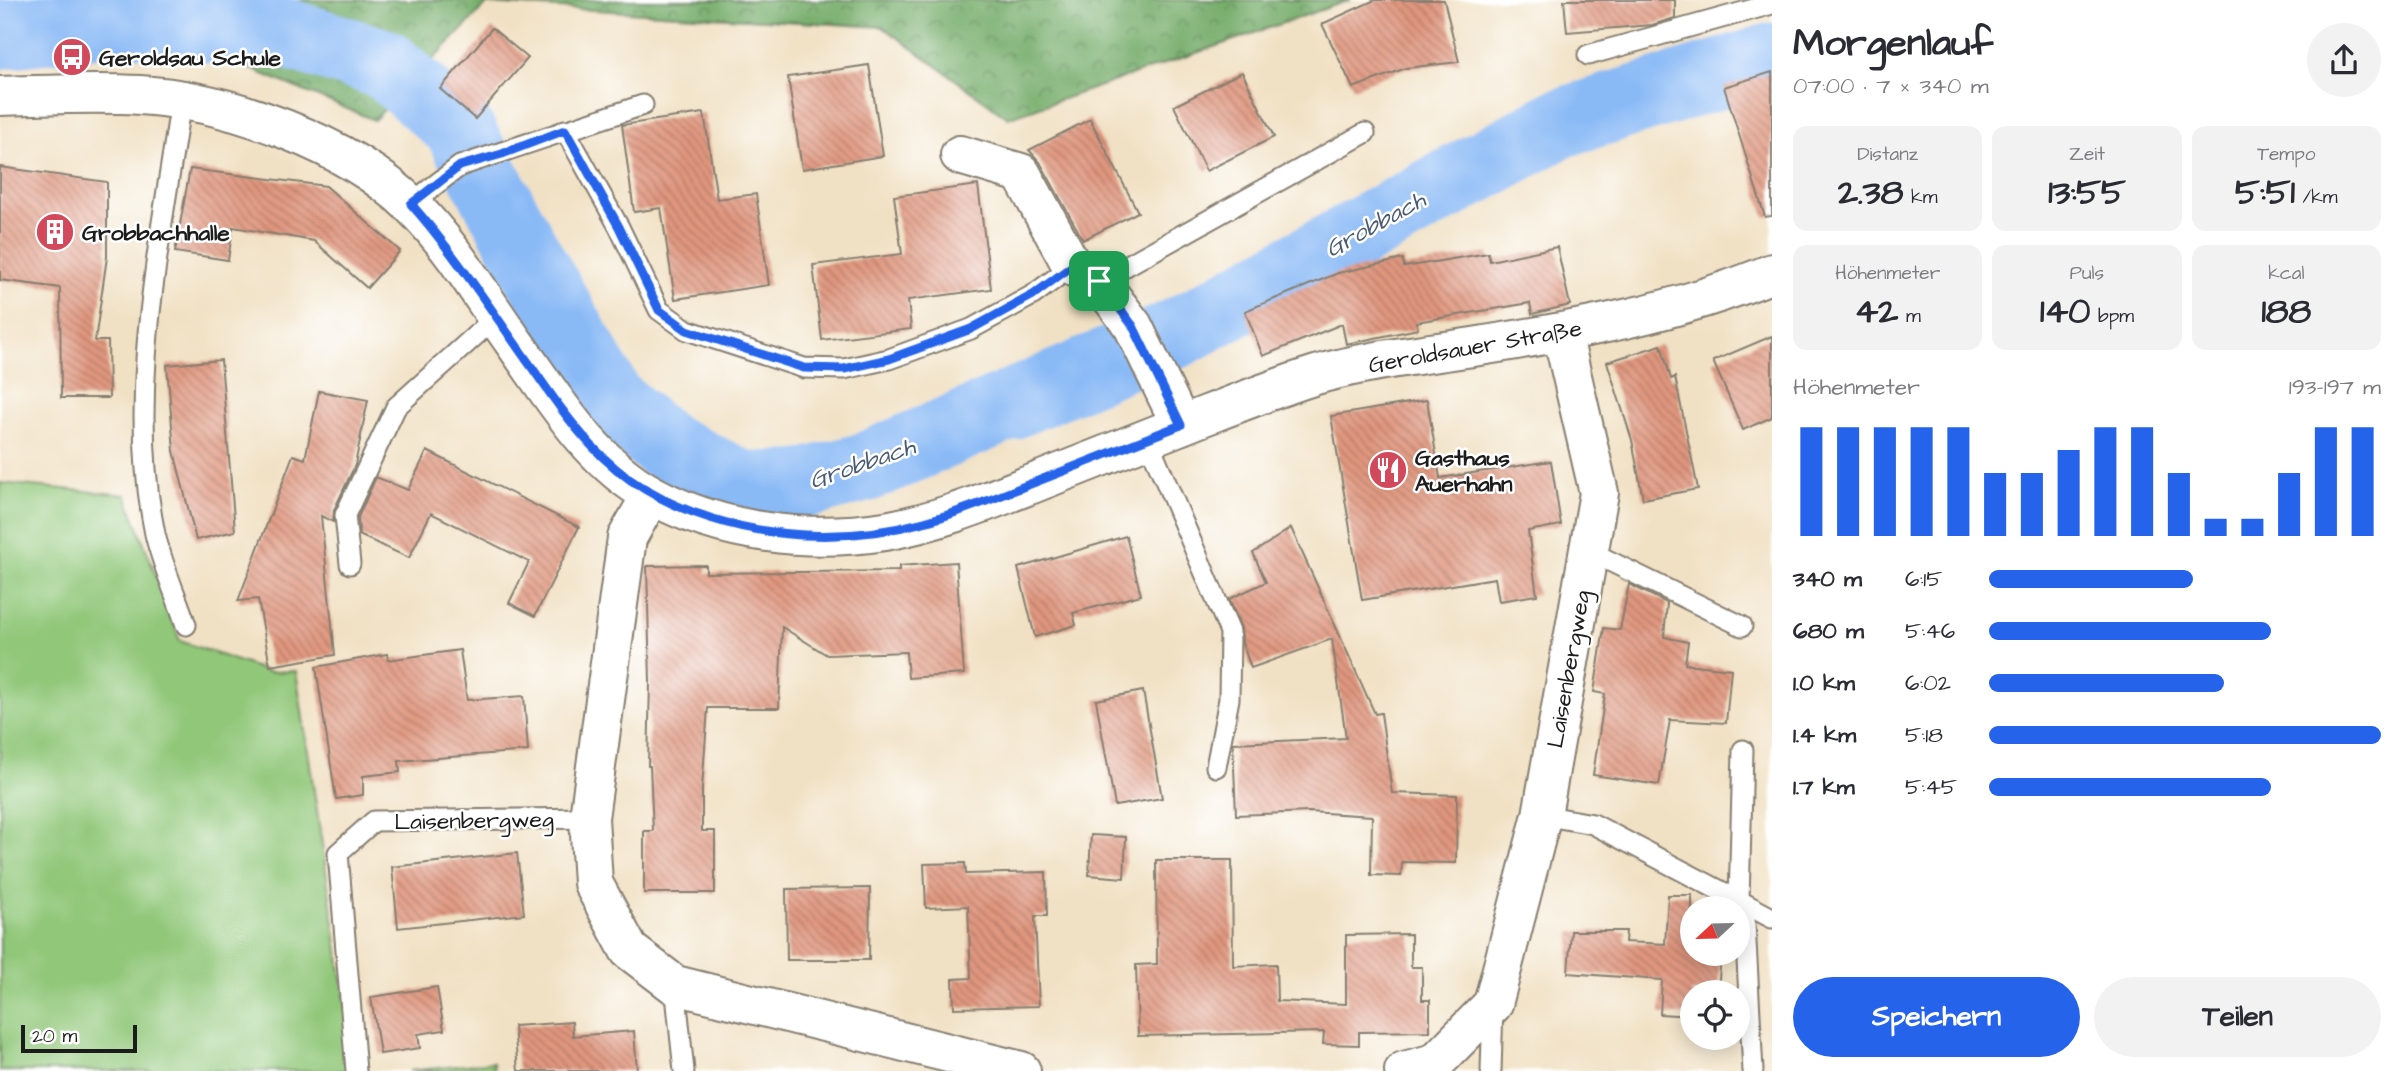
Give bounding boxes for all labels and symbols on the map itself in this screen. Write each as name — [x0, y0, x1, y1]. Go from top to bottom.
bus stop icon: Geroldsau Schule — [51, 36, 93, 78]
place label: Geroldsau Schule — [99, 42, 282, 74]
water label: Grobbach — [1319, 183, 1433, 266]
building icon: Grobbachhalle — [34, 211, 76, 253]
place label: Grobbachhalle — [82, 217, 230, 249]
pin — [1069, 251, 1129, 311]
street label: Geroldsauer Straße — [1366, 312, 1584, 381]
water label: Grobbach — [805, 430, 921, 498]
place label: Gasthaus Auerhahn — [1415, 442, 1513, 500]
restaurant icon: Gasthaus Auerhahn — [1367, 449, 1409, 491]
street label: Laisenbergweg — [1539, 588, 1600, 751]
street label: Laisenbergweg — [394, 804, 554, 839]
north arrow — [1680, 896, 1750, 966]
scale bar — [21, 1022, 136, 1054]

